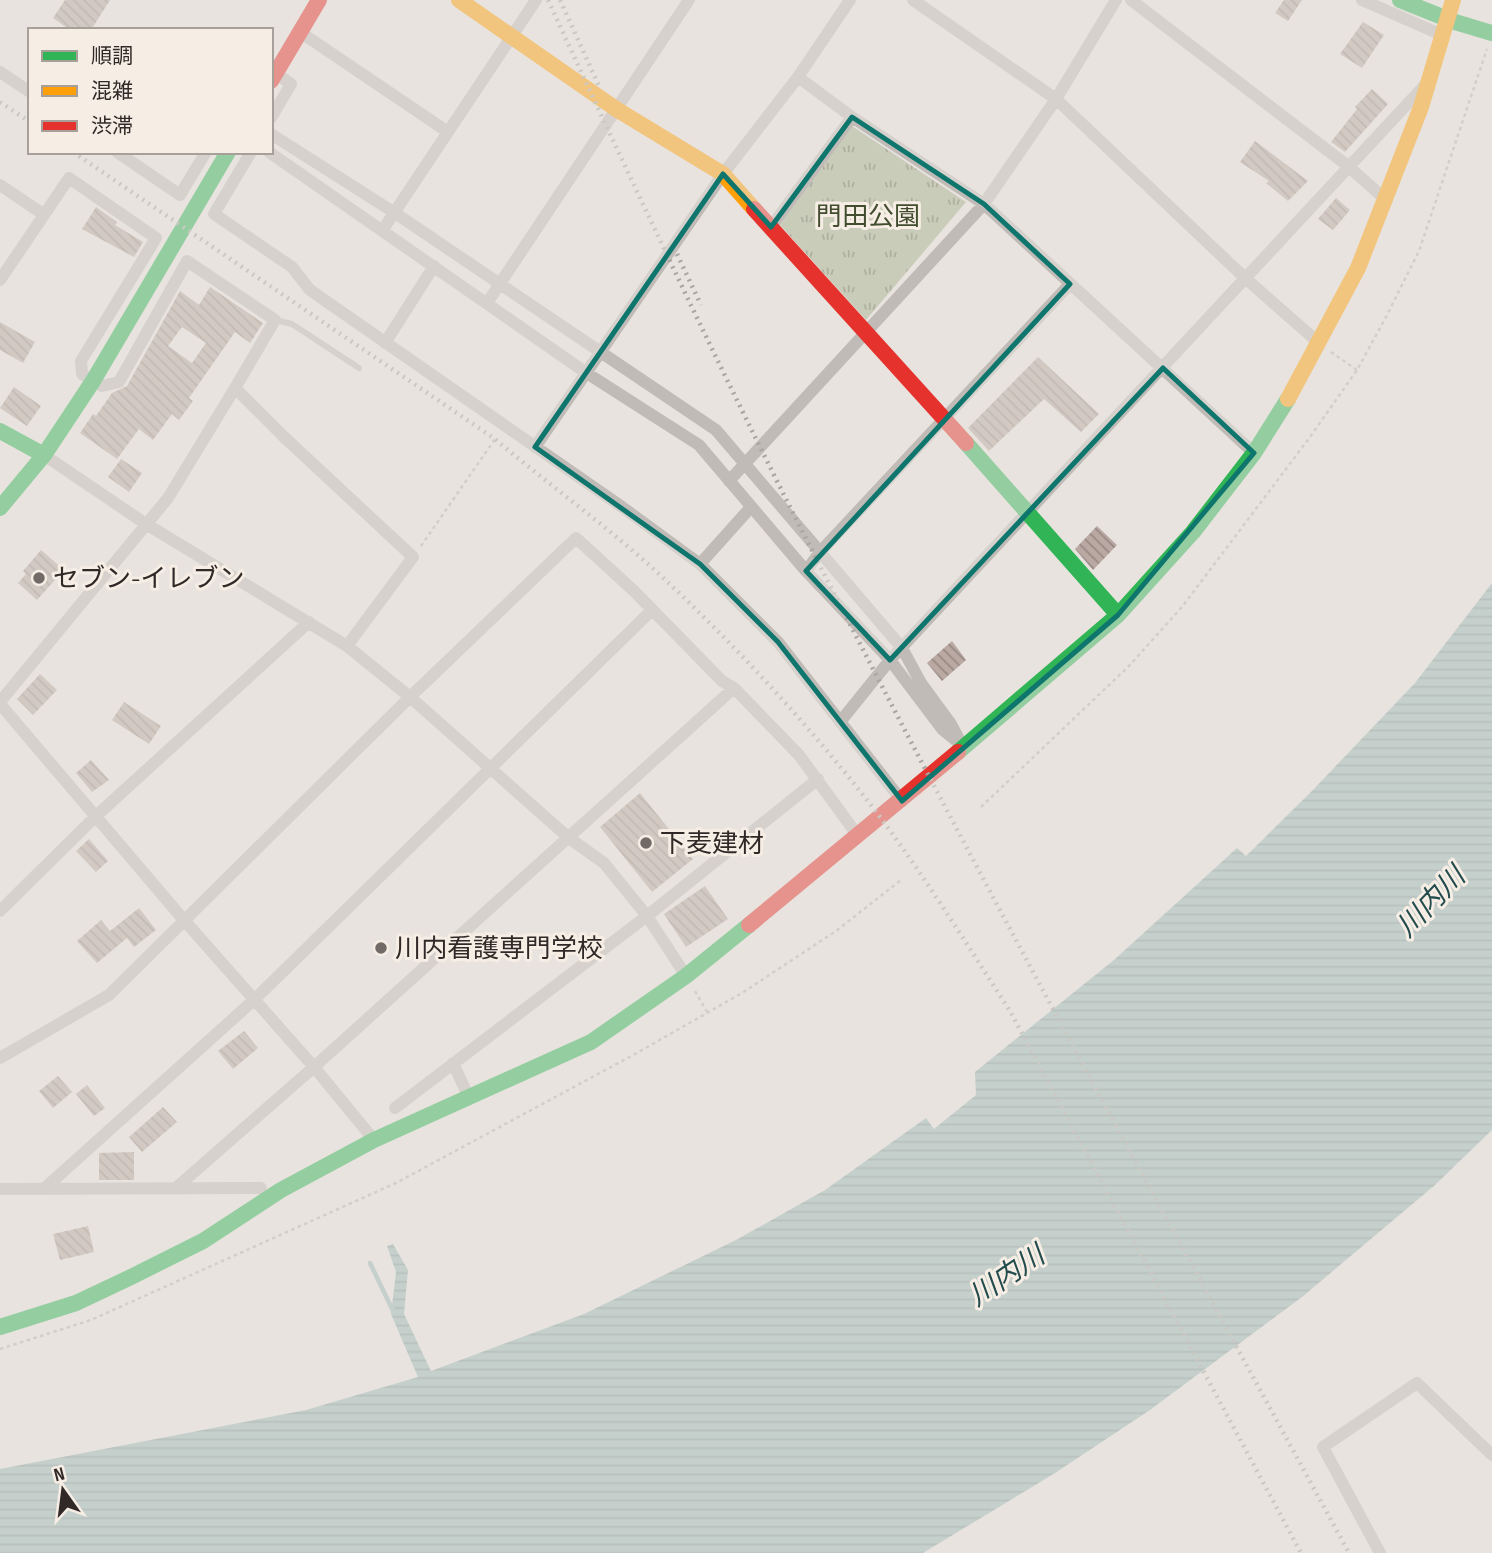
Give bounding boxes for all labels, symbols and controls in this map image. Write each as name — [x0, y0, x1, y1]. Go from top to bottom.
legend — [28, 28, 273, 154]
text: 順調 — [91, 44, 133, 69]
text: 混雑 — [91, 79, 133, 104]
text: 渋滞 — [91, 114, 133, 139]
park label: 門田公園 — [816, 202, 920, 233]
place label: セブン-イレブン — [53, 564, 245, 595]
marker: セブン-イレブン — [31, 570, 47, 586]
place label: 下麦建材 — [660, 829, 764, 860]
marker: 下麦建材 — [638, 835, 654, 851]
water label: 川内川 — [1390, 858, 1474, 944]
place label: 川内看護専門学校 — [395, 934, 603, 965]
marker: 川内看護専門学校 — [373, 940, 389, 956]
water label: 川内川 — [963, 1237, 1053, 1313]
north arrow — [28, 1455, 98, 1525]
text: N — [52, 1463, 67, 1487]

